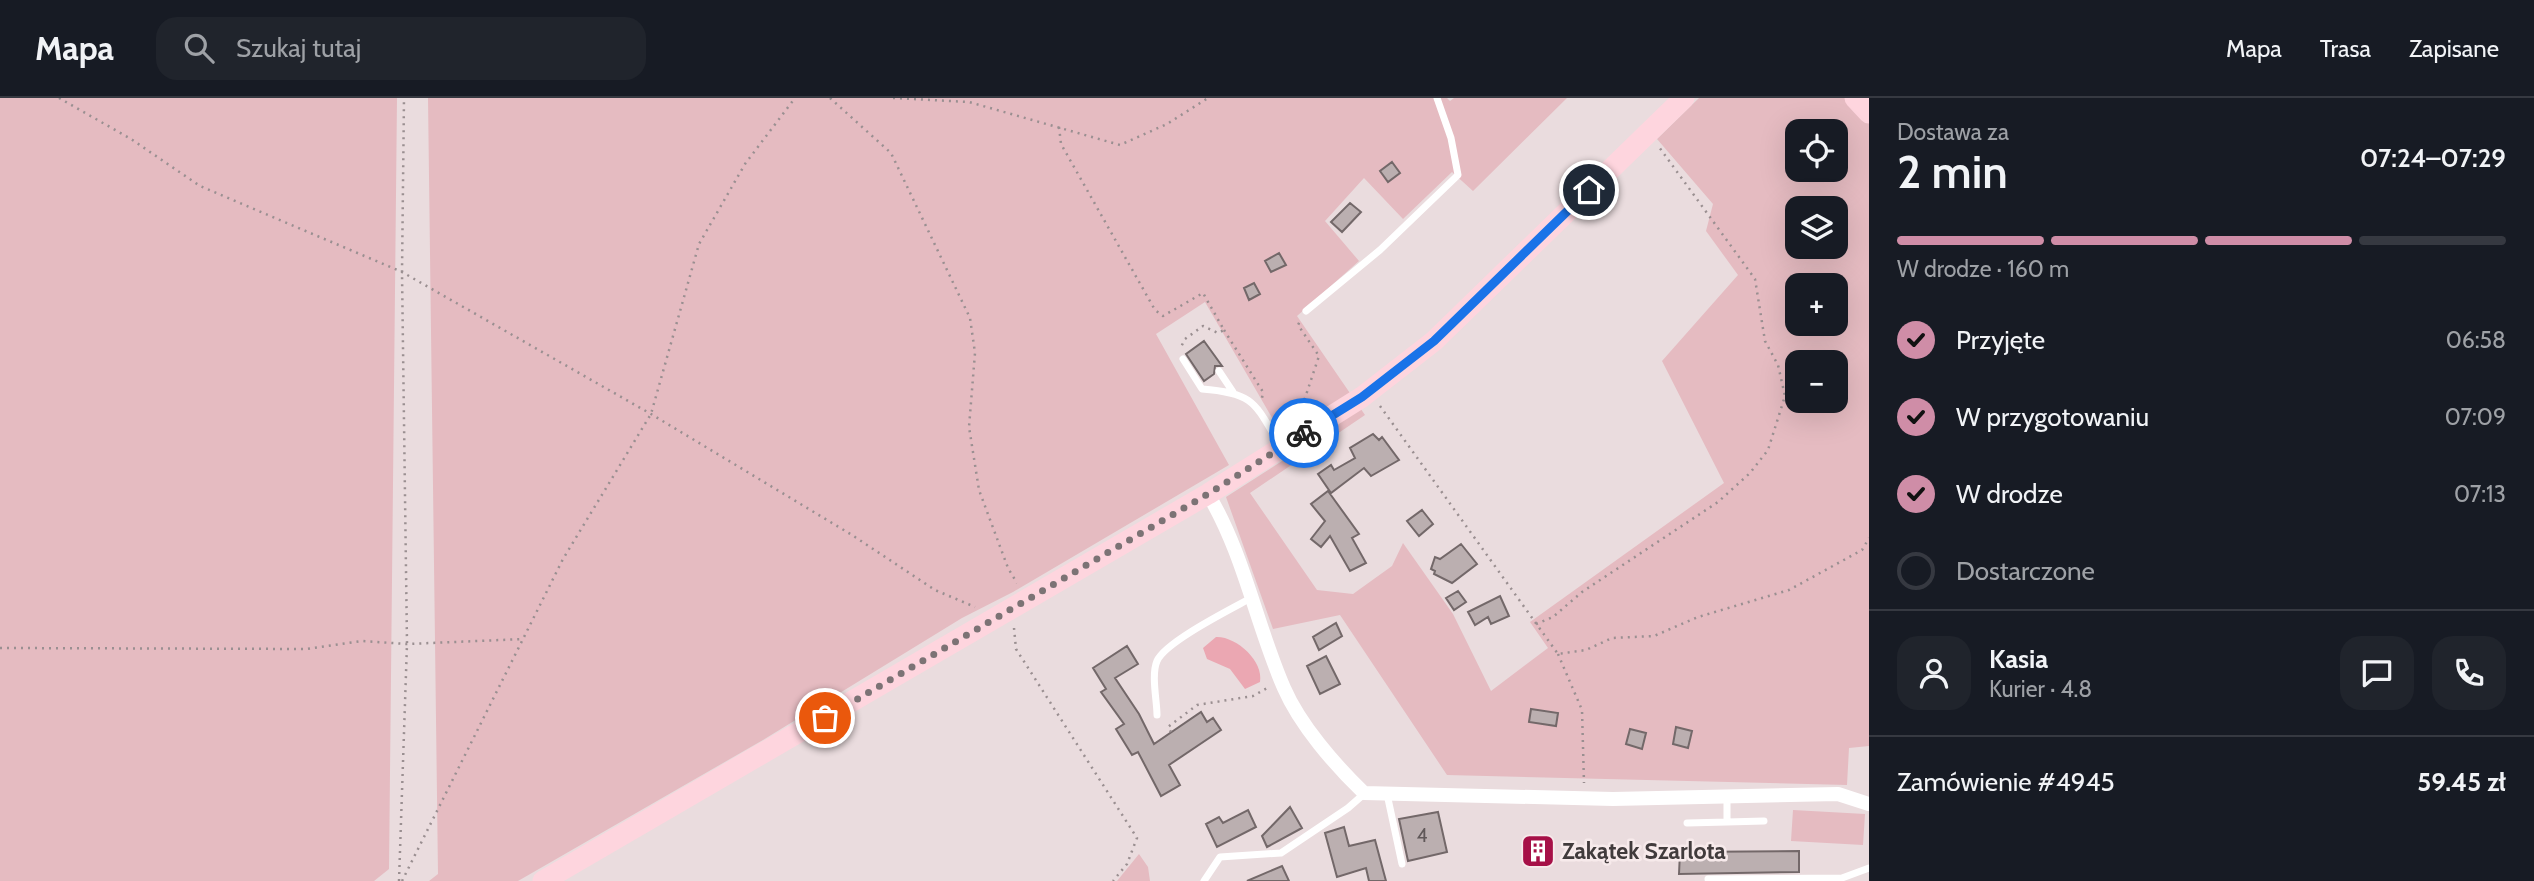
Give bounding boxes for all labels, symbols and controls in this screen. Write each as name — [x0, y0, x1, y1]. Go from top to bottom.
search box — [156, 17, 646, 80]
text: Mapa — [35, 28, 114, 68]
icon: search — [180, 29, 218, 67]
text: Szukaj tutaj — [236, 32, 361, 64]
text: Mapa — [2226, 34, 2282, 63]
text: Trasa — [2320, 34, 2371, 63]
text: Zapisane — [2409, 34, 2499, 63]
text: Dostawa za — [1897, 118, 2009, 146]
map controls — [1785, 119, 1848, 413]
button: locate — [1785, 119, 1848, 182]
text: 07:24–07:29 — [2360, 142, 2506, 174]
text: 2 min — [1897, 144, 2008, 200]
pin — [1559, 160, 1619, 220]
icon: home — [1570, 171, 1608, 209]
button: layers — [1785, 196, 1848, 259]
text: W drodze · 160 m — [1897, 255, 2069, 283]
button: + — [1785, 273, 1848, 336]
icon: check — [1897, 321, 1935, 359]
text: Przyjęte — [1956, 324, 2045, 356]
text: 06:58 — [2446, 326, 2506, 354]
button: − — [1785, 350, 1848, 413]
courier — [1269, 398, 1339, 468]
icon: check — [1897, 398, 1935, 436]
text: W przygotowaniu — [1956, 401, 2149, 433]
text: 07:09 — [2445, 403, 2506, 431]
icon: bike — [1285, 414, 1323, 452]
icon: check — [1897, 475, 1935, 513]
text: W drodze — [1956, 478, 2063, 510]
text: 07:13 — [2454, 480, 2506, 508]
text: Dostarczone — [1956, 555, 2095, 587]
button: person — [1897, 636, 1971, 710]
button: chat — [2340, 636, 2414, 710]
button: phone — [2432, 636, 2506, 710]
text: Kasia — [1989, 643, 2048, 675]
text: Kurier · 4.8 — [1989, 675, 2092, 703]
pin — [795, 688, 855, 748]
icon: bag — [806, 699, 844, 737]
text: Zamówienie #4945 — [1897, 766, 2115, 798]
text: 59.45 zł — [2417, 766, 2506, 798]
house number: 4 — [1417, 824, 1428, 847]
building icon: Zakątek Szarlota — [1519, 832, 1557, 870]
place label: Zakątek Szarlota — [1562, 837, 1726, 865]

